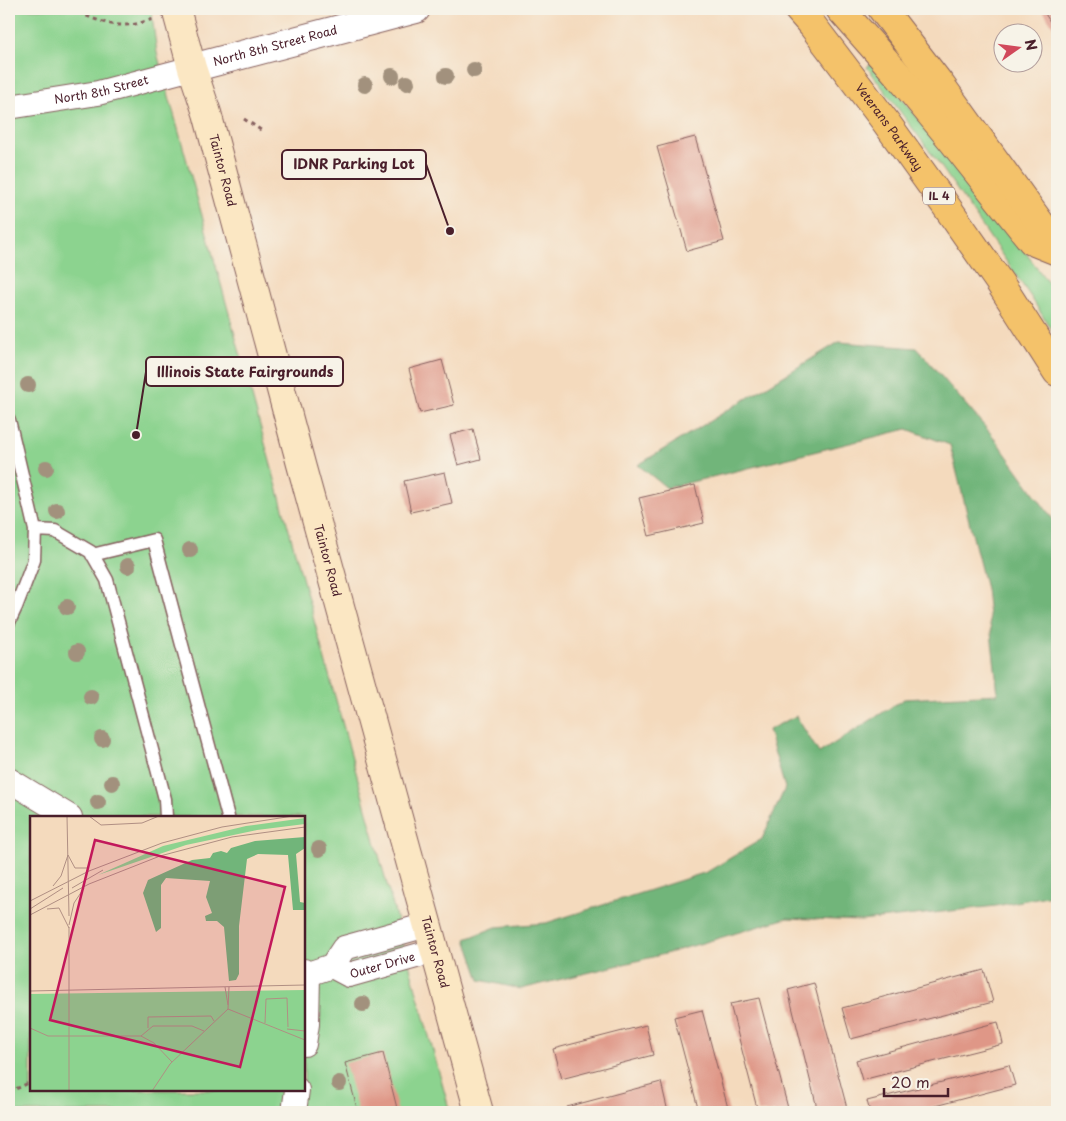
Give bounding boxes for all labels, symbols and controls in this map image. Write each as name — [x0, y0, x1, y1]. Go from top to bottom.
street label: North 8th Street Road — [211, 20, 339, 70]
north arrow — [994, 22, 1044, 72]
text: N — [1020, 37, 1043, 53]
street label: North 8th Street — [53, 70, 150, 108]
street label: Veterans Parkway — [851, 79, 928, 174]
street label: Taintor Road — [205, 132, 242, 209]
callout: IDNR Parking Lot — [282, 150, 426, 179]
text: IDNR Parking Lot — [293, 153, 415, 174]
road number: IL 4 — [923, 188, 955, 205]
callout: Illinois State Fairgrounds — [146, 357, 343, 386]
text: Illinois State Fairgrounds — [157, 361, 334, 382]
street label: Taintor Road — [310, 522, 347, 599]
inset map — [30, 816, 305, 1091]
street label: Taintor Road — [417, 913, 455, 990]
street label: Outer Drive — [347, 947, 417, 982]
scale bar — [884, 1066, 947, 1098]
text: 20 m — [891, 1070, 930, 1093]

